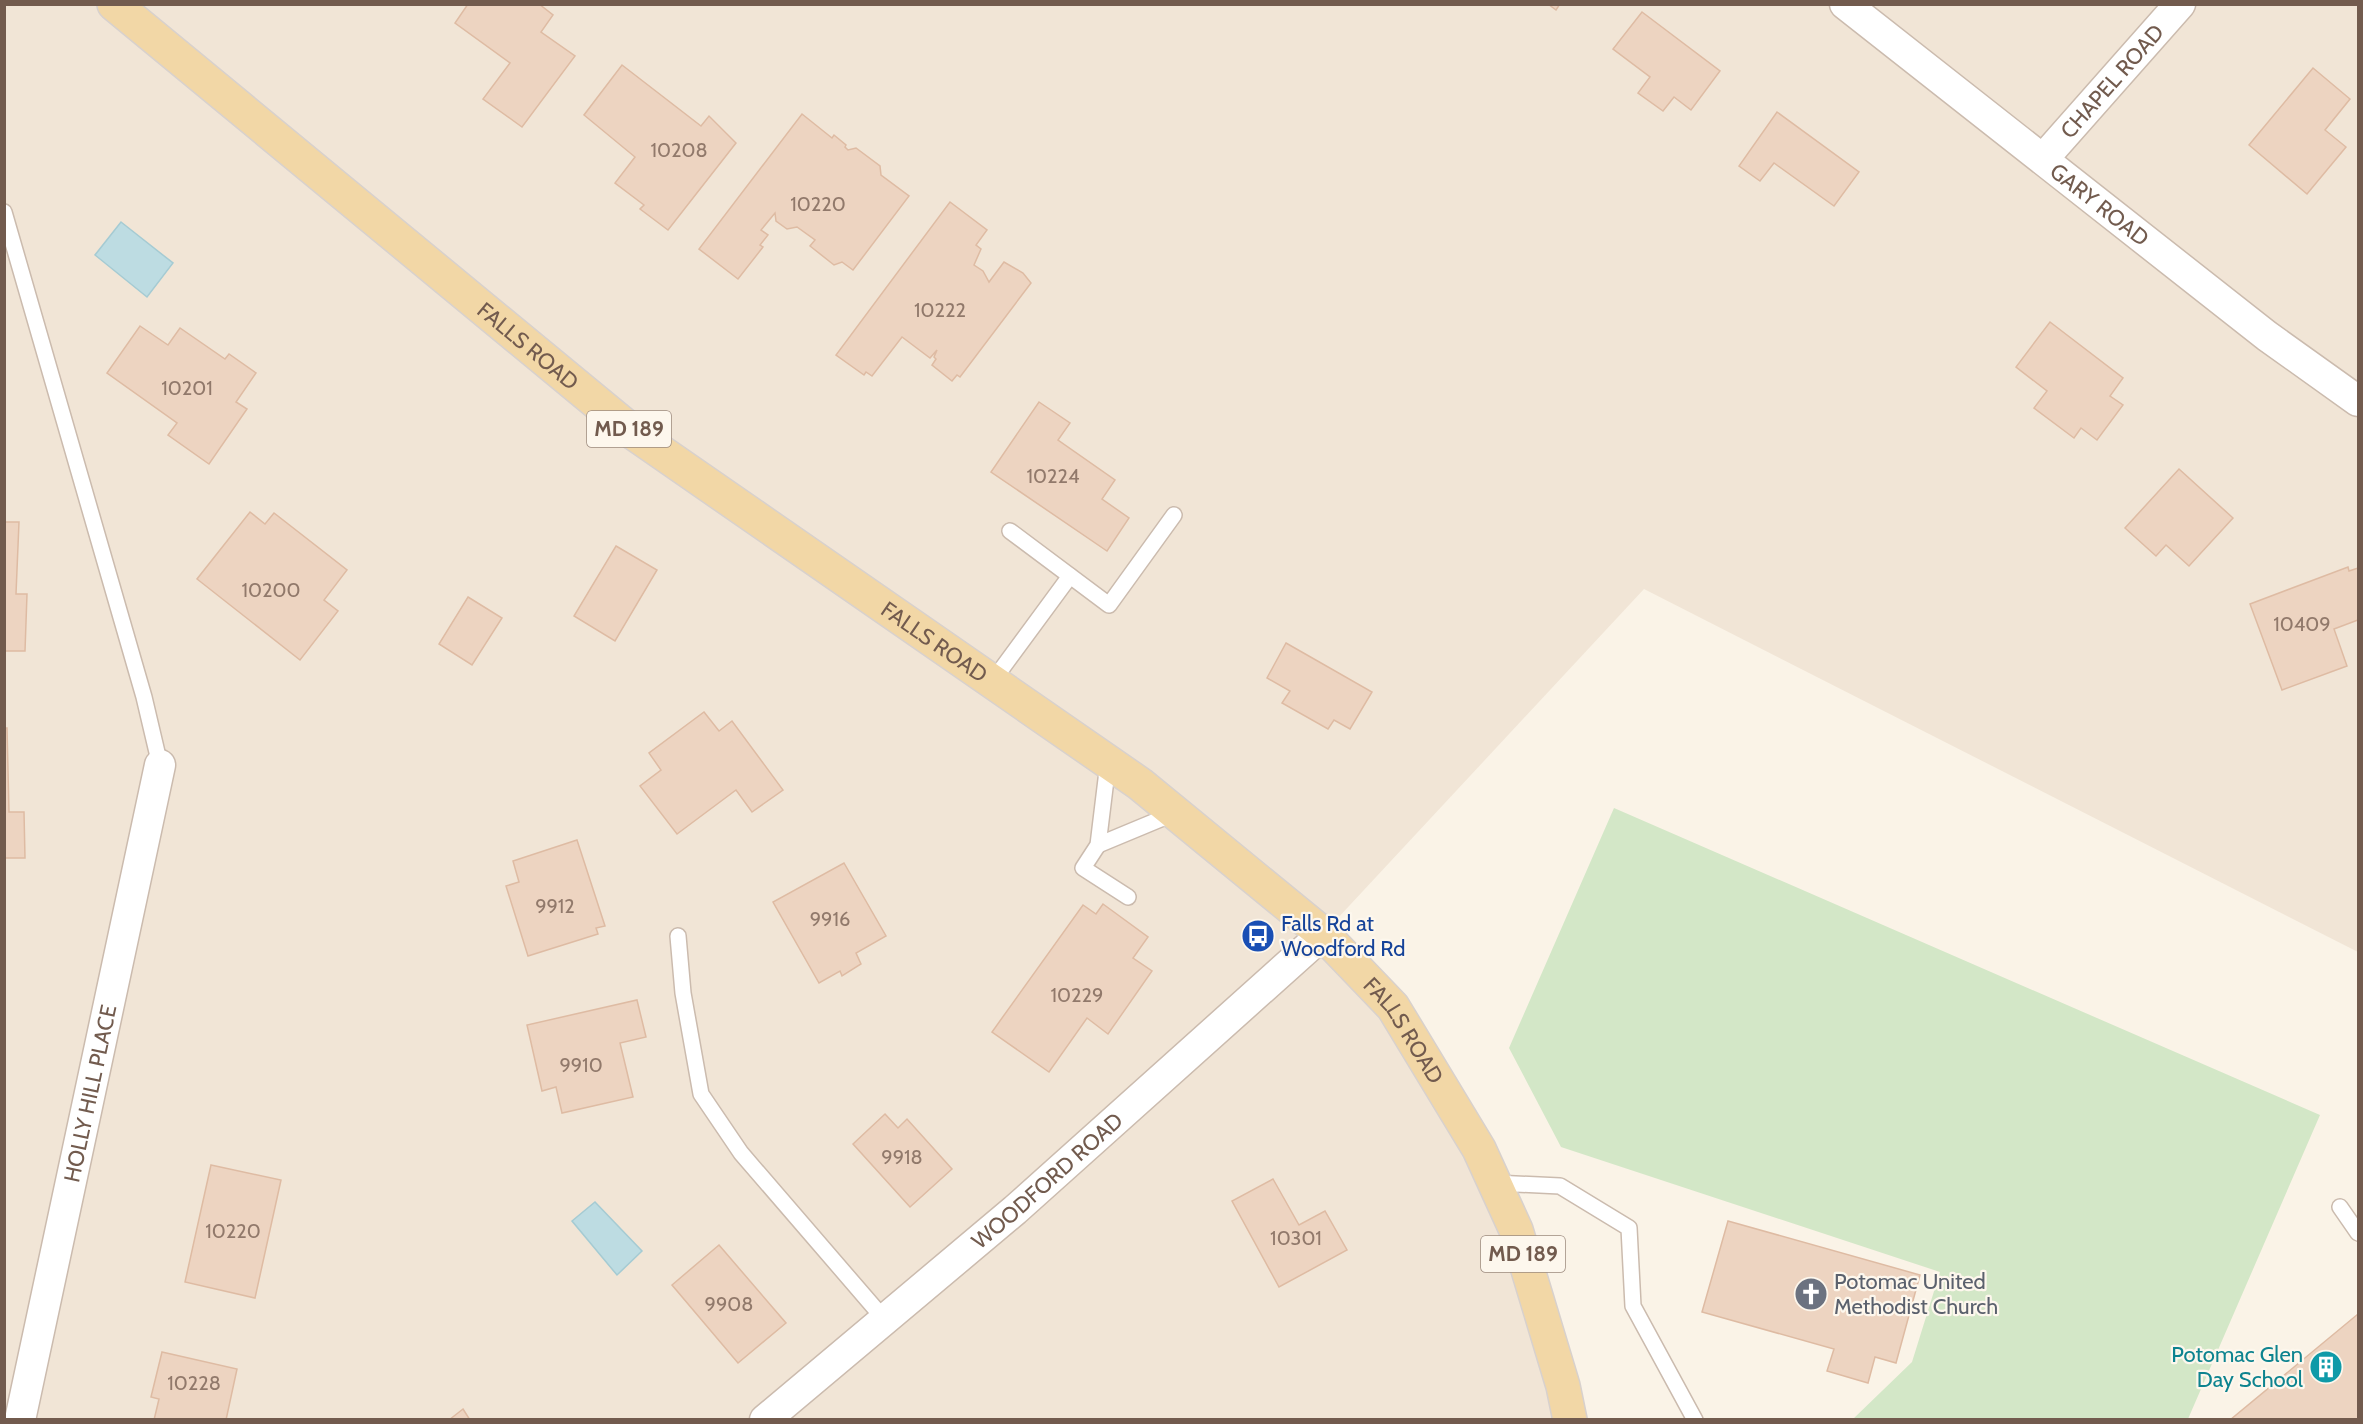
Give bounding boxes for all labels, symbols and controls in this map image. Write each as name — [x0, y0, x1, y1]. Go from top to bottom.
street label: CHAPEL ROAD — [2055, 19, 2170, 144]
house number: 10208 — [650, 138, 708, 162]
street label: GARY ROAD — [2044, 158, 2154, 252]
house number: 10220 — [790, 192, 846, 216]
street label: FALLS ROAD — [472, 297, 584, 396]
house number: 10222 — [914, 298, 966, 322]
house number: 10201 — [161, 376, 213, 400]
road number: MD 189 — [587, 411, 671, 447]
house number: 10224 — [1027, 464, 1080, 488]
house number: 10200 — [242, 578, 300, 602]
street label: FALLS ROAD — [876, 596, 993, 688]
house number: 10409 — [2273, 612, 2331, 636]
house number: 9912 — [535, 894, 575, 918]
house number: 9916 — [810, 907, 850, 931]
place label: Falls Rd at Woodford Rd — [1281, 910, 1405, 962]
bus stop icon: Falls Rd at Woodford Rd — [1240, 918, 1276, 954]
street label: FALLS ROAD — [1358, 972, 1449, 1089]
house number: 10229 — [1051, 983, 1103, 1007]
street label: HOLLY HILL PLACE — [58, 1002, 122, 1185]
house number: 9910 — [559, 1053, 603, 1077]
street label: WOODFORD ROAD — [966, 1107, 1128, 1255]
house number: 9918 — [881, 1145, 923, 1169]
house number: 10220 — [205, 1219, 261, 1243]
house number: 10301 — [1270, 1226, 1322, 1250]
road number: MD 189 — [1481, 1236, 1565, 1272]
place label: Potomac United Methodist Church — [1834, 1268, 1998, 1320]
church icon: Potomac United Methodist Church — [1793, 1276, 1829, 1312]
house number: 9908 — [705, 1292, 753, 1316]
place label: Potomac Glen Day School — [2171, 1341, 2304, 1393]
building icon: Potomac Glen Day School — [2308, 1349, 2344, 1385]
house number: 10228 — [167, 1371, 221, 1395]

